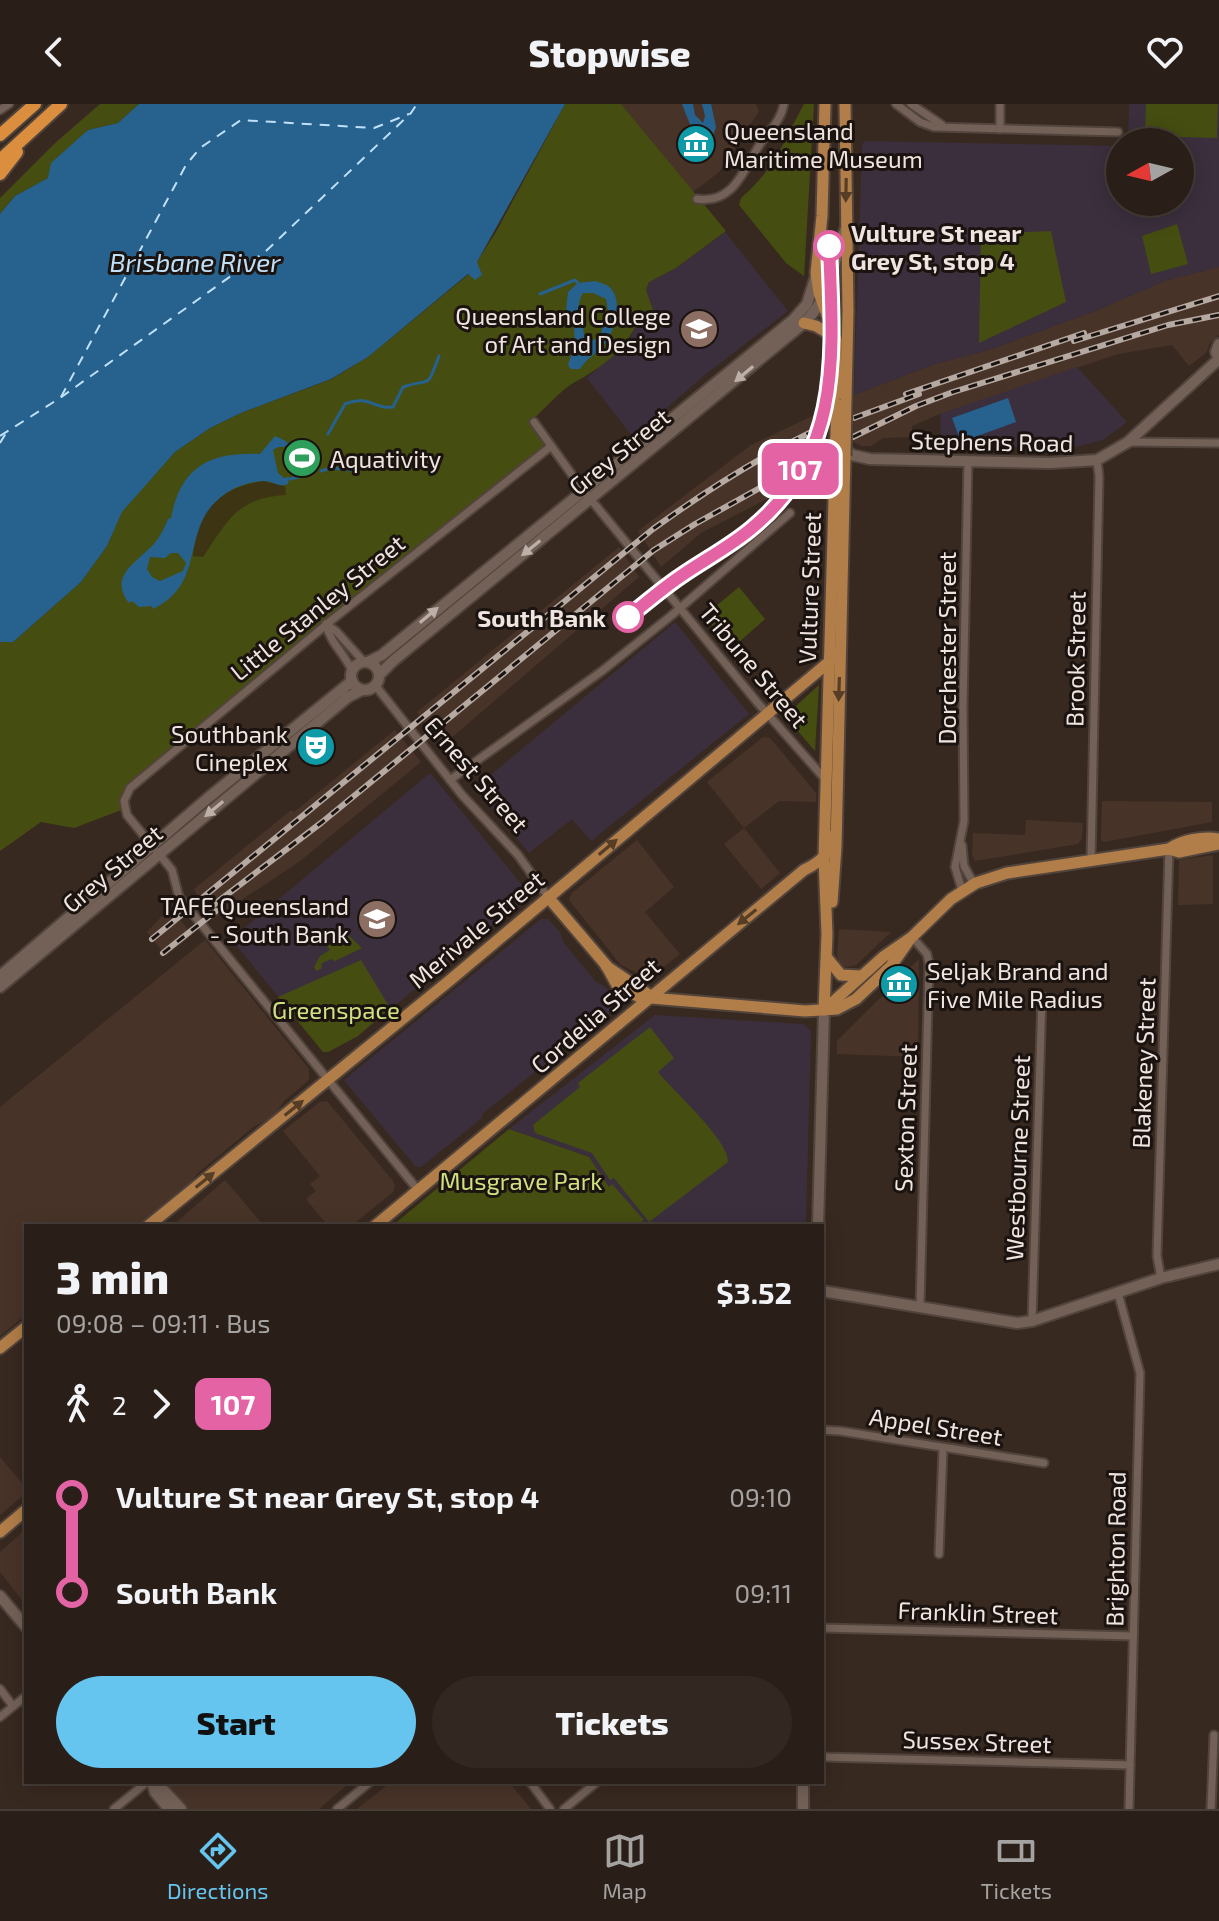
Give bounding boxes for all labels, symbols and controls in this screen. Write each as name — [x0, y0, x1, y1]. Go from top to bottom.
icon: back — [32, 30, 76, 74]
icon: heart — [1143, 30, 1187, 74]
text: Stopwise — [528, 31, 691, 74]
place label: Queensland Maritime Museum — [724, 116, 923, 173]
museum icon: Queensland Maritime Museum — [675, 123, 717, 165]
north arrow — [1106, 128, 1194, 216]
map controls — [1106, 128, 1194, 216]
one-way arrow — [840, 178, 852, 203]
place label: Vulture St near Grey St, stop 4 — [851, 218, 1022, 275]
marker: Vulture St near Grey St, stop 4 — [814, 231, 844, 261]
water label: Brisbane River — [109, 246, 281, 277]
place label: Queensland College of Art and Design — [455, 301, 671, 358]
school or university icon: Queensland College of Art and Design — [678, 308, 720, 350]
one-way arrow — [735, 365, 755, 382]
street label: Grey Street — [563, 402, 675, 500]
street label: Stephens Road — [910, 425, 1074, 457]
sports icon: Aquativity — [281, 437, 323, 479]
line badge: 107 — [754, 443, 846, 495]
place label: Aquativity — [330, 444, 441, 473]
text: 107 — [778, 452, 822, 486]
street label: Vulture Street — [792, 512, 826, 664]
street label: Little Stanley Street — [224, 528, 410, 686]
one-way arrow — [521, 540, 541, 556]
street label: Dorchester Street — [932, 552, 961, 744]
street label: Brook Street — [1059, 591, 1091, 727]
street label: Tribune Street — [694, 597, 814, 733]
marker: South Bank — [613, 602, 643, 632]
place label: South Bank — [477, 603, 607, 632]
one-way arrow — [419, 607, 439, 624]
one-way arrow — [833, 677, 846, 702]
street label: Ernest Street — [419, 710, 535, 838]
place label: Southbank Cineplex — [171, 719, 288, 776]
theatre icon: Southbank Cineplex — [295, 726, 337, 768]
one-way arrow — [205, 800, 225, 817]
street label: Grey Street — [56, 818, 168, 918]
one-way arrow — [598, 839, 618, 856]
street label: Merivale Street — [403, 864, 549, 994]
place label: TAFE Queensland - South Bank — [160, 891, 349, 948]
school or university icon: TAFE Queensland - South Bank — [356, 898, 398, 940]
one-way arrow — [737, 908, 757, 925]
street label: Cordelia Street — [524, 951, 666, 1079]
place label: Seljak Brand and Five Mile Radius — [927, 956, 1109, 1013]
museum icon: Seljak Brand and Five Mile Radius — [878, 963, 920, 1005]
street label: Blakeney Street — [1126, 977, 1160, 1149]
park label: Greenspace — [272, 995, 400, 1024]
street label: Sexton Street — [888, 1044, 922, 1192]
street label: Westbourne Street — [999, 1055, 1035, 1261]
one-way arrow — [284, 1099, 305, 1116]
park label: Musgrave Park — [439, 1166, 603, 1195]
one-way arrow — [195, 1172, 215, 1189]
text: 3 min — [56, 1250, 169, 1303]
text: $3.52 — [716, 1274, 792, 1310]
text: 09:08 – 09:11 · Bus — [56, 1307, 270, 1338]
icon: walk — [56, 1382, 100, 1426]
icon: forward — [139, 1382, 183, 1426]
text: 107 — [211, 1387, 255, 1421]
text: 2 — [112, 1389, 127, 1420]
street label: Appel Street — [867, 1401, 1005, 1451]
street label: Brighton Road — [1099, 1471, 1131, 1627]
text: Vulture St near Grey St, stop 4 — [116, 1478, 539, 1514]
text: 09:10 — [729, 1481, 792, 1512]
text: South Bank — [116, 1574, 277, 1610]
text: 09:11 — [735, 1577, 792, 1608]
street label: Franklin Street — [897, 1595, 1059, 1629]
button: Start — [56, 1676, 416, 1768]
button: Tickets — [432, 1676, 792, 1768]
street label: Sussex Street — [902, 1724, 1052, 1758]
tab: Directions — [167, 1829, 268, 1903]
tab: Map — [603, 1829, 647, 1903]
tab: Tickets — [981, 1829, 1052, 1903]

